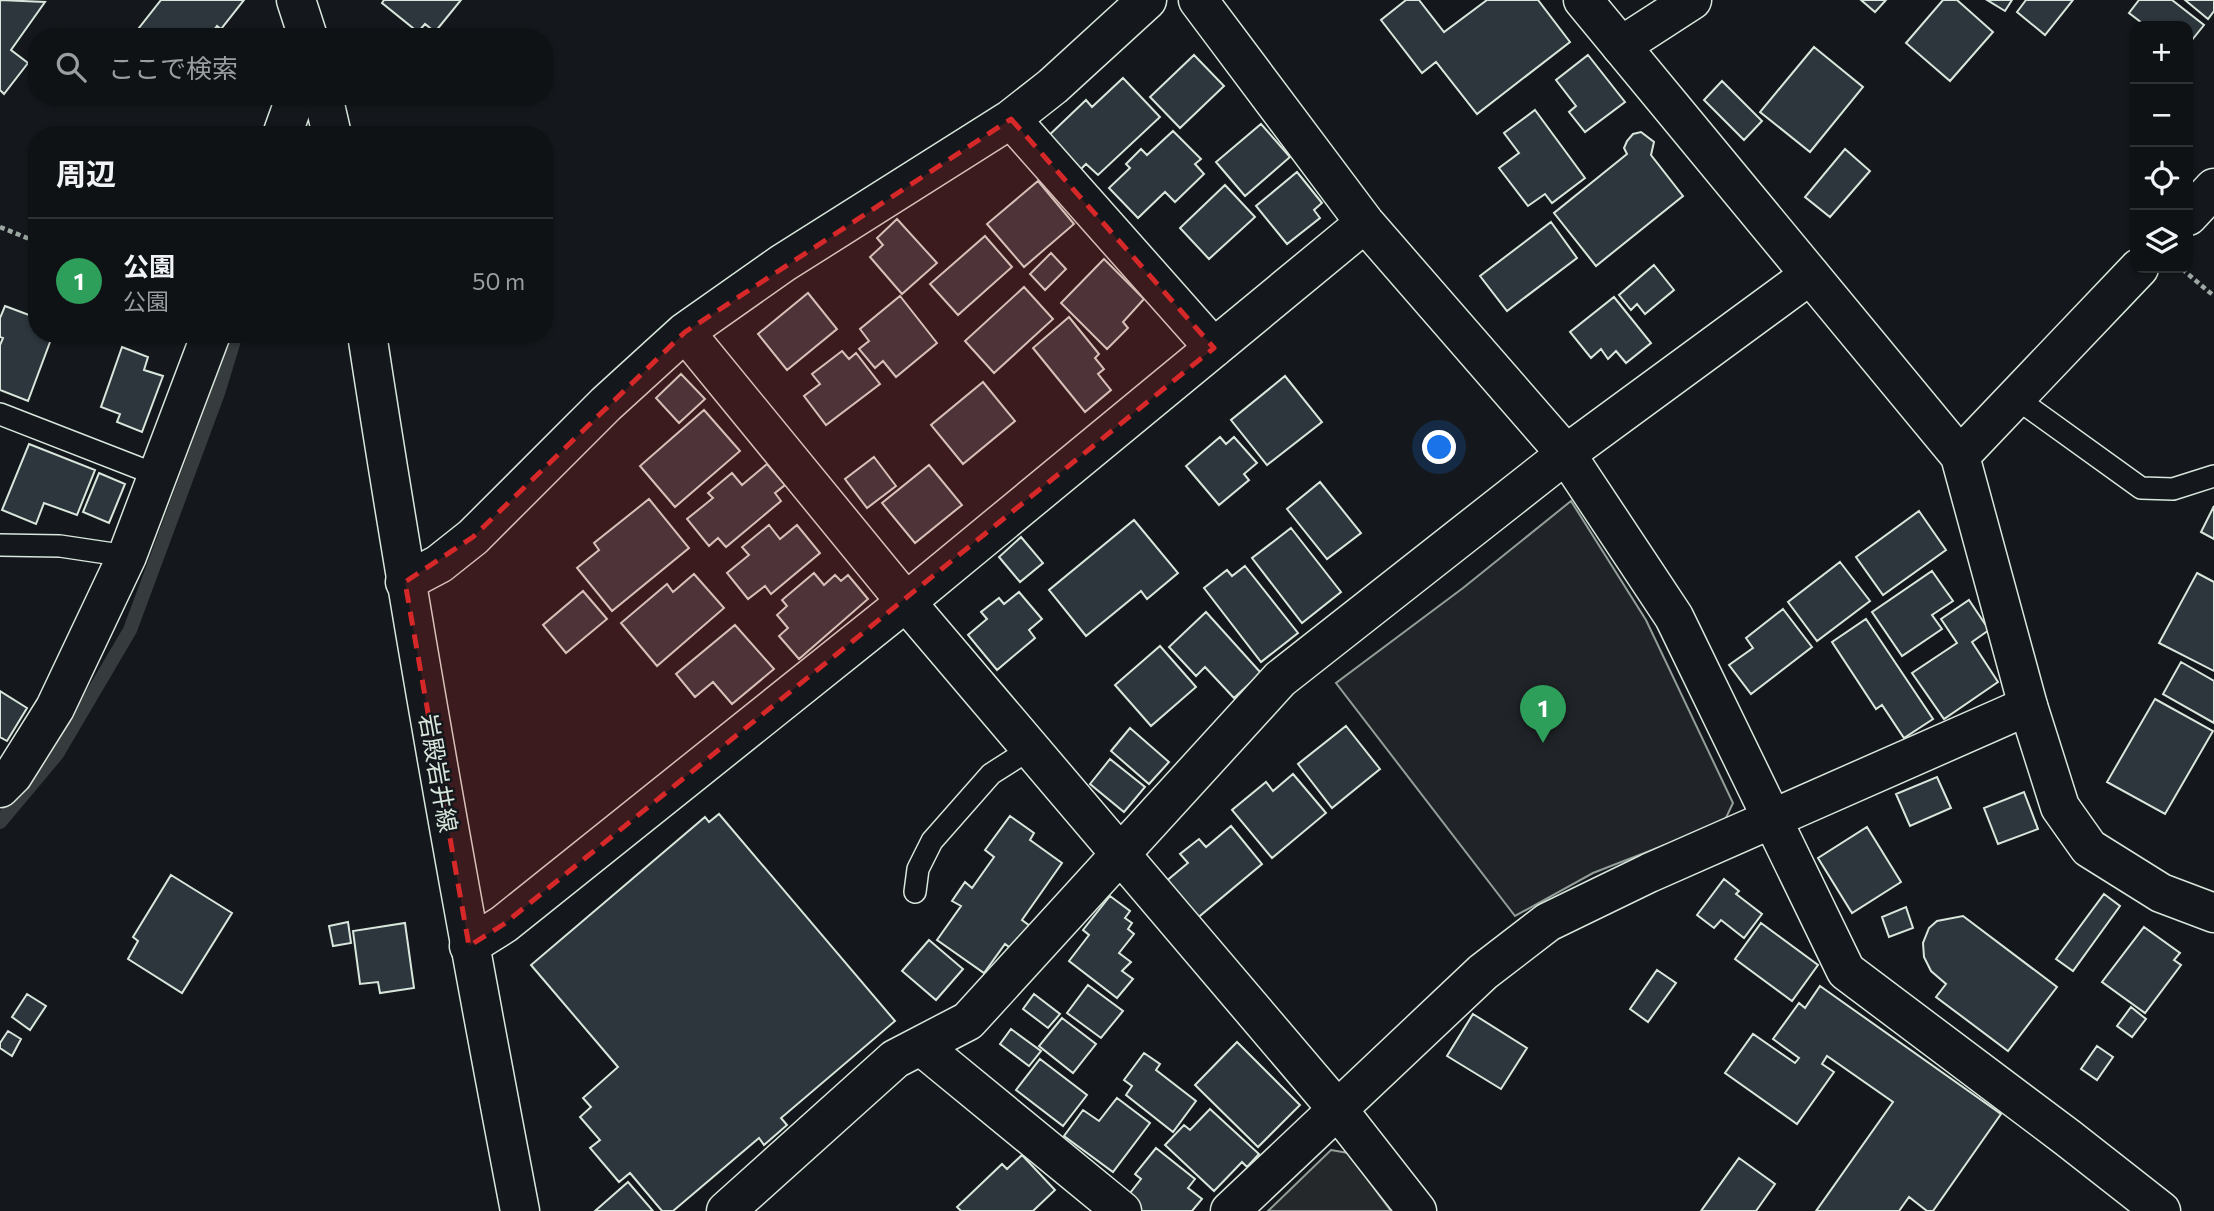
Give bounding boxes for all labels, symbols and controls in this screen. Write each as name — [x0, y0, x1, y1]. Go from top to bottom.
map controls — [2130, 21, 2193, 273]
button: + — [2130, 21, 2193, 84]
search box — [28, 28, 553, 105]
icon: search — [52, 48, 90, 86]
text: ここで検索 — [108, 52, 238, 83]
button: − — [2130, 84, 2193, 147]
button: locate — [2130, 147, 2193, 210]
text: 周辺 — [56, 154, 116, 191]
button: layers — [2130, 210, 2193, 273]
text: 公園 — [123, 250, 175, 281]
text: 1 — [74, 267, 84, 295]
text: 50 m — [472, 267, 525, 295]
text: 公園 — [123, 287, 169, 315]
your location — [1422, 430, 1456, 464]
pin: 1 — [1520, 685, 1566, 743]
street label: 岩殿岩井線 — [414, 711, 464, 835]

